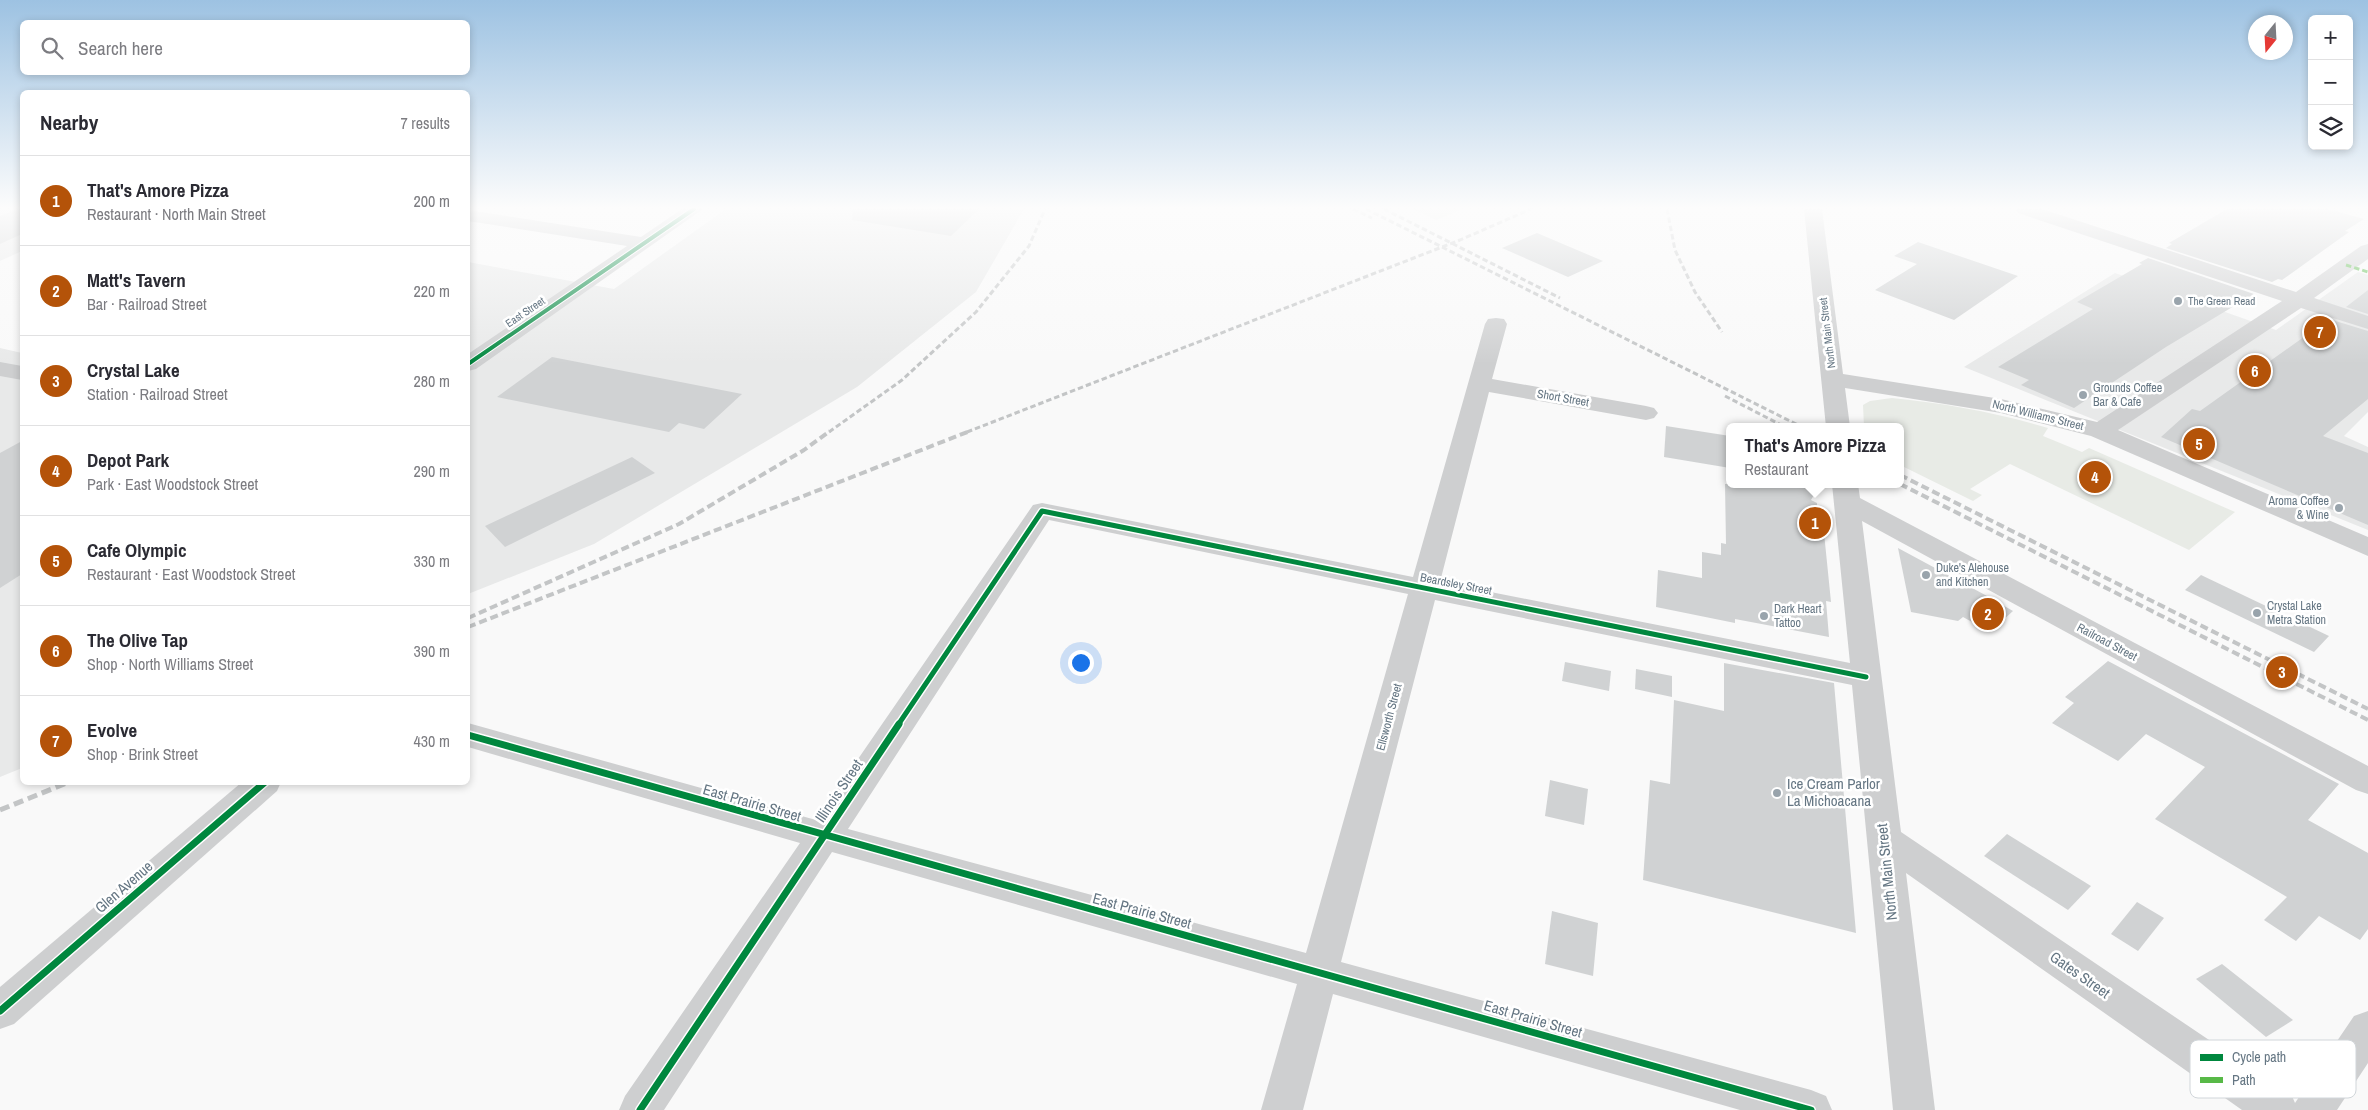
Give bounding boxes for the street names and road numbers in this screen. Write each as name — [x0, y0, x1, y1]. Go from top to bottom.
street label: East Street — [503, 293, 548, 330]
street label: North Main Street — [1816, 296, 1838, 369]
street label: Short Street — [1536, 386, 1591, 410]
street label: North Williams Street — [1991, 396, 2086, 434]
street label: Beardsley Street — [1419, 569, 1493, 599]
street label: Railroad Street — [2074, 619, 2140, 665]
street label: Ellsworth Street — [1372, 681, 1406, 752]
street label: Illinois Street — [810, 755, 868, 826]
street label: East Prairie Street — [701, 778, 804, 827]
street label: North Main Street — [1871, 822, 1902, 921]
street label: Glen Avenue — [90, 856, 157, 918]
street label: East Prairie Street — [1091, 887, 1194, 934]
street label: Gates Street — [2046, 946, 2115, 1003]
street label: East Prairie Street — [1482, 994, 1585, 1043]

